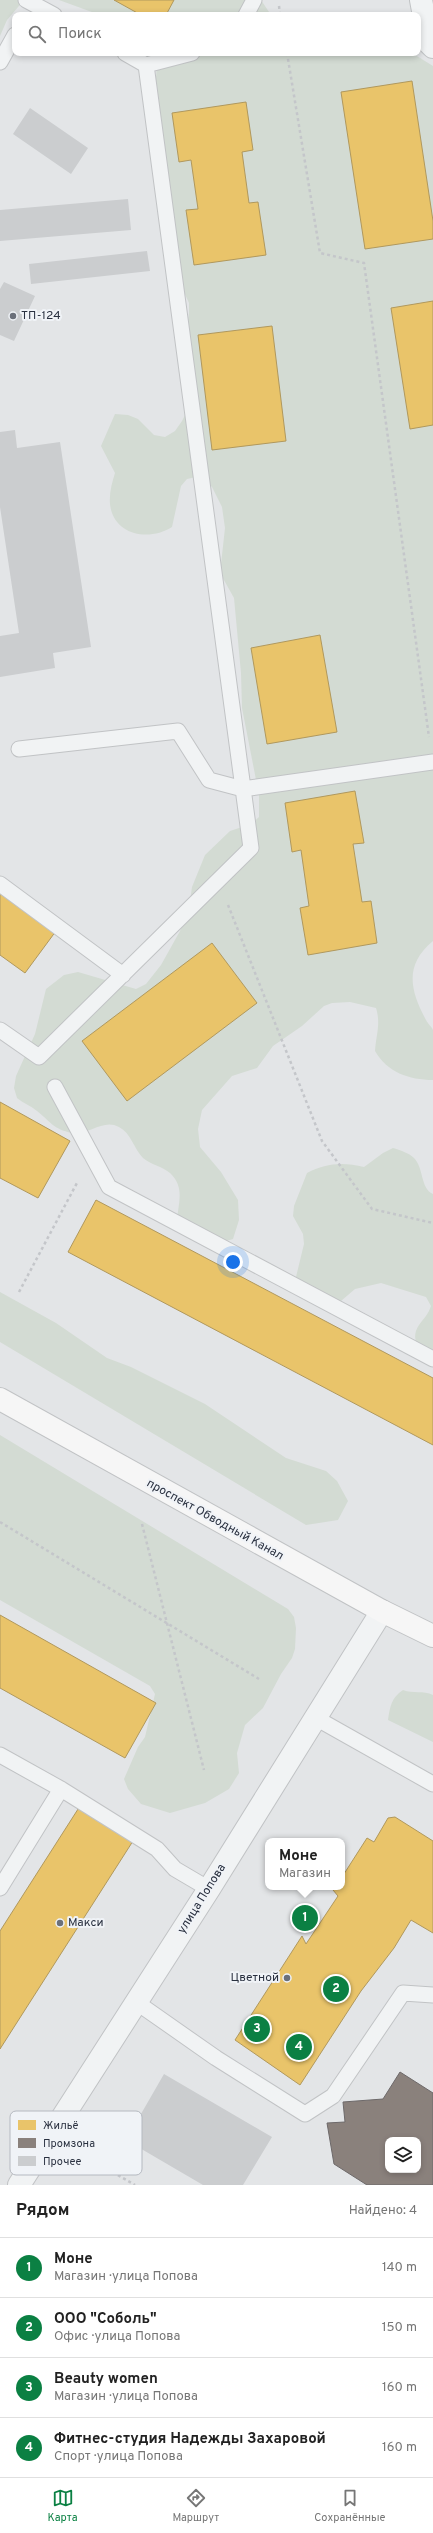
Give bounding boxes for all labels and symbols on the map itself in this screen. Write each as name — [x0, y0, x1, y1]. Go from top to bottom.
place label: ТП-124 — [21, 308, 61, 324]
marker: ТП-124 — [8, 311, 18, 321]
your location — [223, 1252, 243, 1272]
street label: проспект Обводный Канал — [144, 1476, 286, 1564]
street label: улица Попова — [174, 1861, 230, 1937]
pin: 1 — [292, 1903, 318, 1933]
place label: Макси — [68, 1915, 104, 1931]
marker: Макси — [55, 1918, 65, 1928]
place label: Цветной — [230, 1970, 279, 1986]
marker: Цветной — [282, 1973, 292, 1983]
pin: 2 — [323, 1974, 349, 2004]
pin: 3 — [244, 2014, 270, 2044]
pin: 4 — [286, 2032, 312, 2062]
legend — [10, 2111, 142, 2175]
text: Жильё — [43, 2119, 79, 2133]
text: Промзона — [43, 2137, 95, 2151]
text: Прочее — [43, 2155, 81, 2169]

